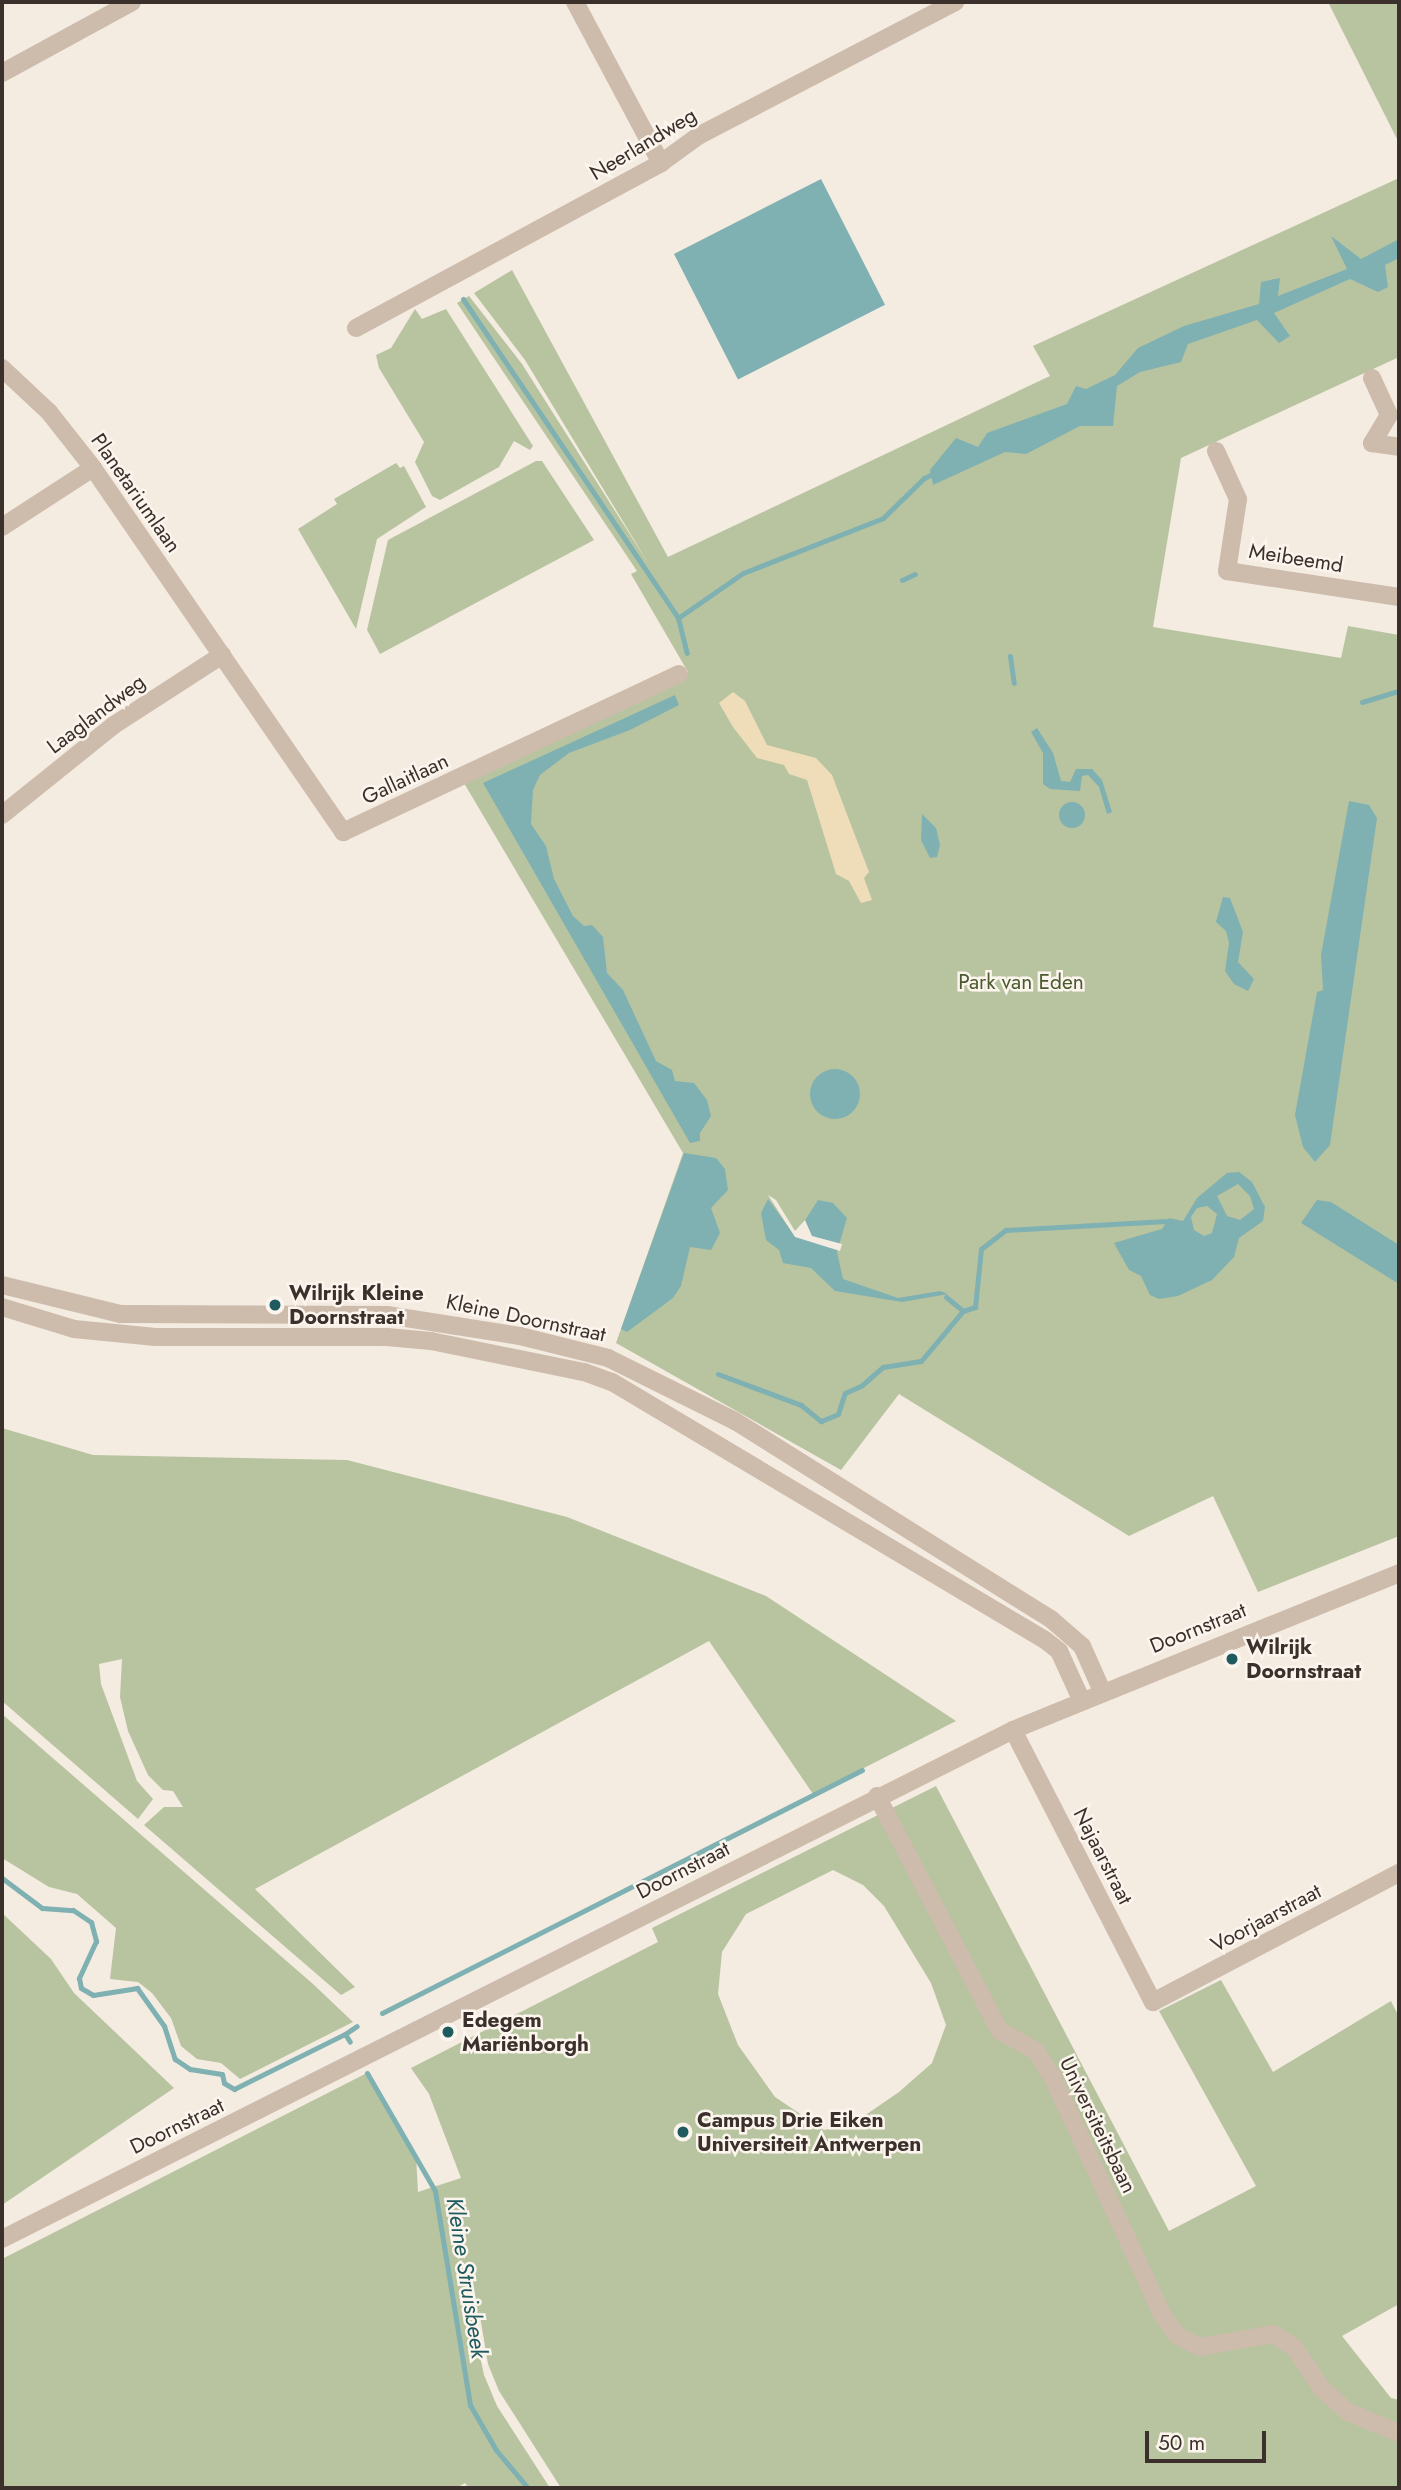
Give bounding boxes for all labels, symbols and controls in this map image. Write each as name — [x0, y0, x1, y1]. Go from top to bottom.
street label: Neerlandweg — [585, 102, 701, 186]
street label: Planetariumlaan — [86, 429, 186, 557]
street label: Meibeemd — [1247, 538, 1345, 578]
street label: Laaglandweg — [42, 669, 150, 759]
street label: Gallaitlaan — [358, 748, 452, 810]
park label: Park van Eden — [958, 969, 1084, 995]
place label: Wilrijk Kleine Doornstraat — [289, 1280, 424, 1330]
street label: Kleine Doornstraat — [444, 1289, 608, 1347]
marker: Wilrijk Kleine Doornstraat — [267, 1297, 283, 1313]
street label: Doornstraat — [1146, 1597, 1250, 1659]
place label: Wilrijk Doornstraat — [1246, 1634, 1361, 1684]
marker: Wilrijk Doornstraat — [1224, 1651, 1240, 1667]
street label: Najaarstraat — [1068, 1804, 1138, 1908]
street label: Doornstraat — [632, 1836, 734, 1904]
street label: Voorjaarstraat — [1207, 1878, 1325, 1958]
place label: Edegem Mariënborgh — [462, 2007, 589, 2057]
marker: Edegem Mariënborgh — [440, 2024, 456, 2040]
street label: Universiteitsbaan — [1054, 2053, 1142, 2197]
street label: Doornstraat — [126, 2092, 228, 2160]
place label: Campus Drie Eiken Universiteit Antwerpen — [697, 2107, 921, 2157]
marker: Campus Drie Eiken Universiteit Antwerpen — [675, 2124, 691, 2140]
water label: Kleine Struisbeek — [441, 2196, 493, 2360]
scale bar — [1149, 2416, 1270, 2460]
text: 50 m — [1158, 2428, 1205, 2458]

